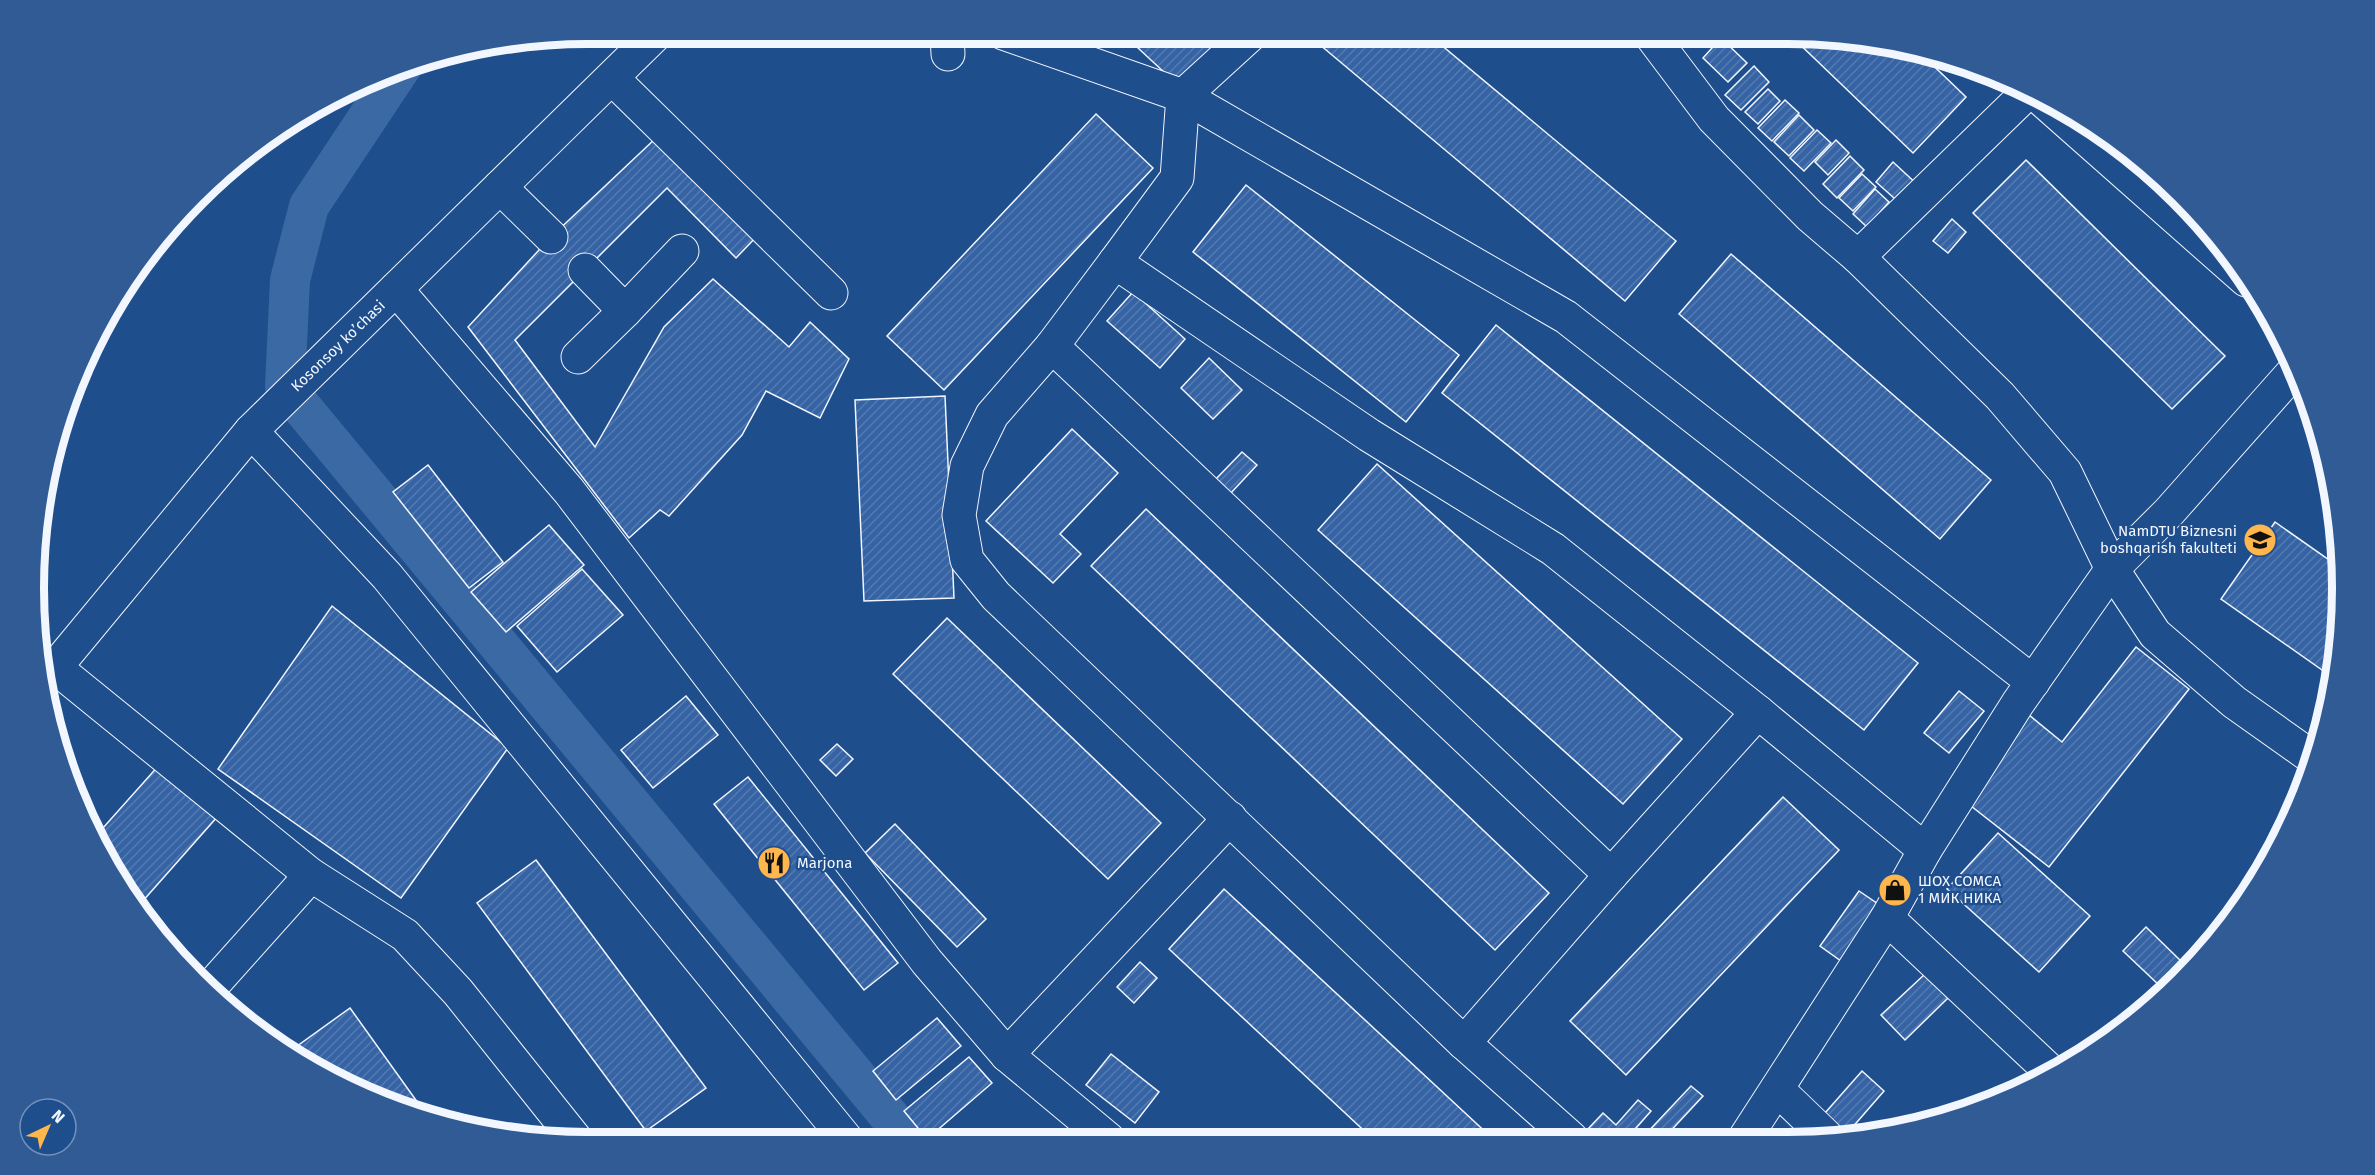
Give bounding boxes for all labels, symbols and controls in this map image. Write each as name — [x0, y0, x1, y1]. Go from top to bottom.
street label: Kosonsoy ko’chasi — [287, 297, 389, 395]
place label: NamDTU Biznesni boshqarish fakulteti — [2100, 522, 2237, 557]
school or university icon: NamDTU Biznesni boshqarish fakulteti — [2242, 522, 2278, 558]
restaurant icon: Marjona — [756, 845, 792, 881]
place label: Marjona — [797, 854, 852, 872]
shop icon: ШОХ СОМСА 1 МИК НИКА — [1877, 872, 1913, 908]
place label: ШОХ СОМСА 1 МИК НИКА — [1918, 872, 2001, 907]
north arrow — [18, 1097, 78, 1157]
text: N — [48, 1106, 68, 1127]

